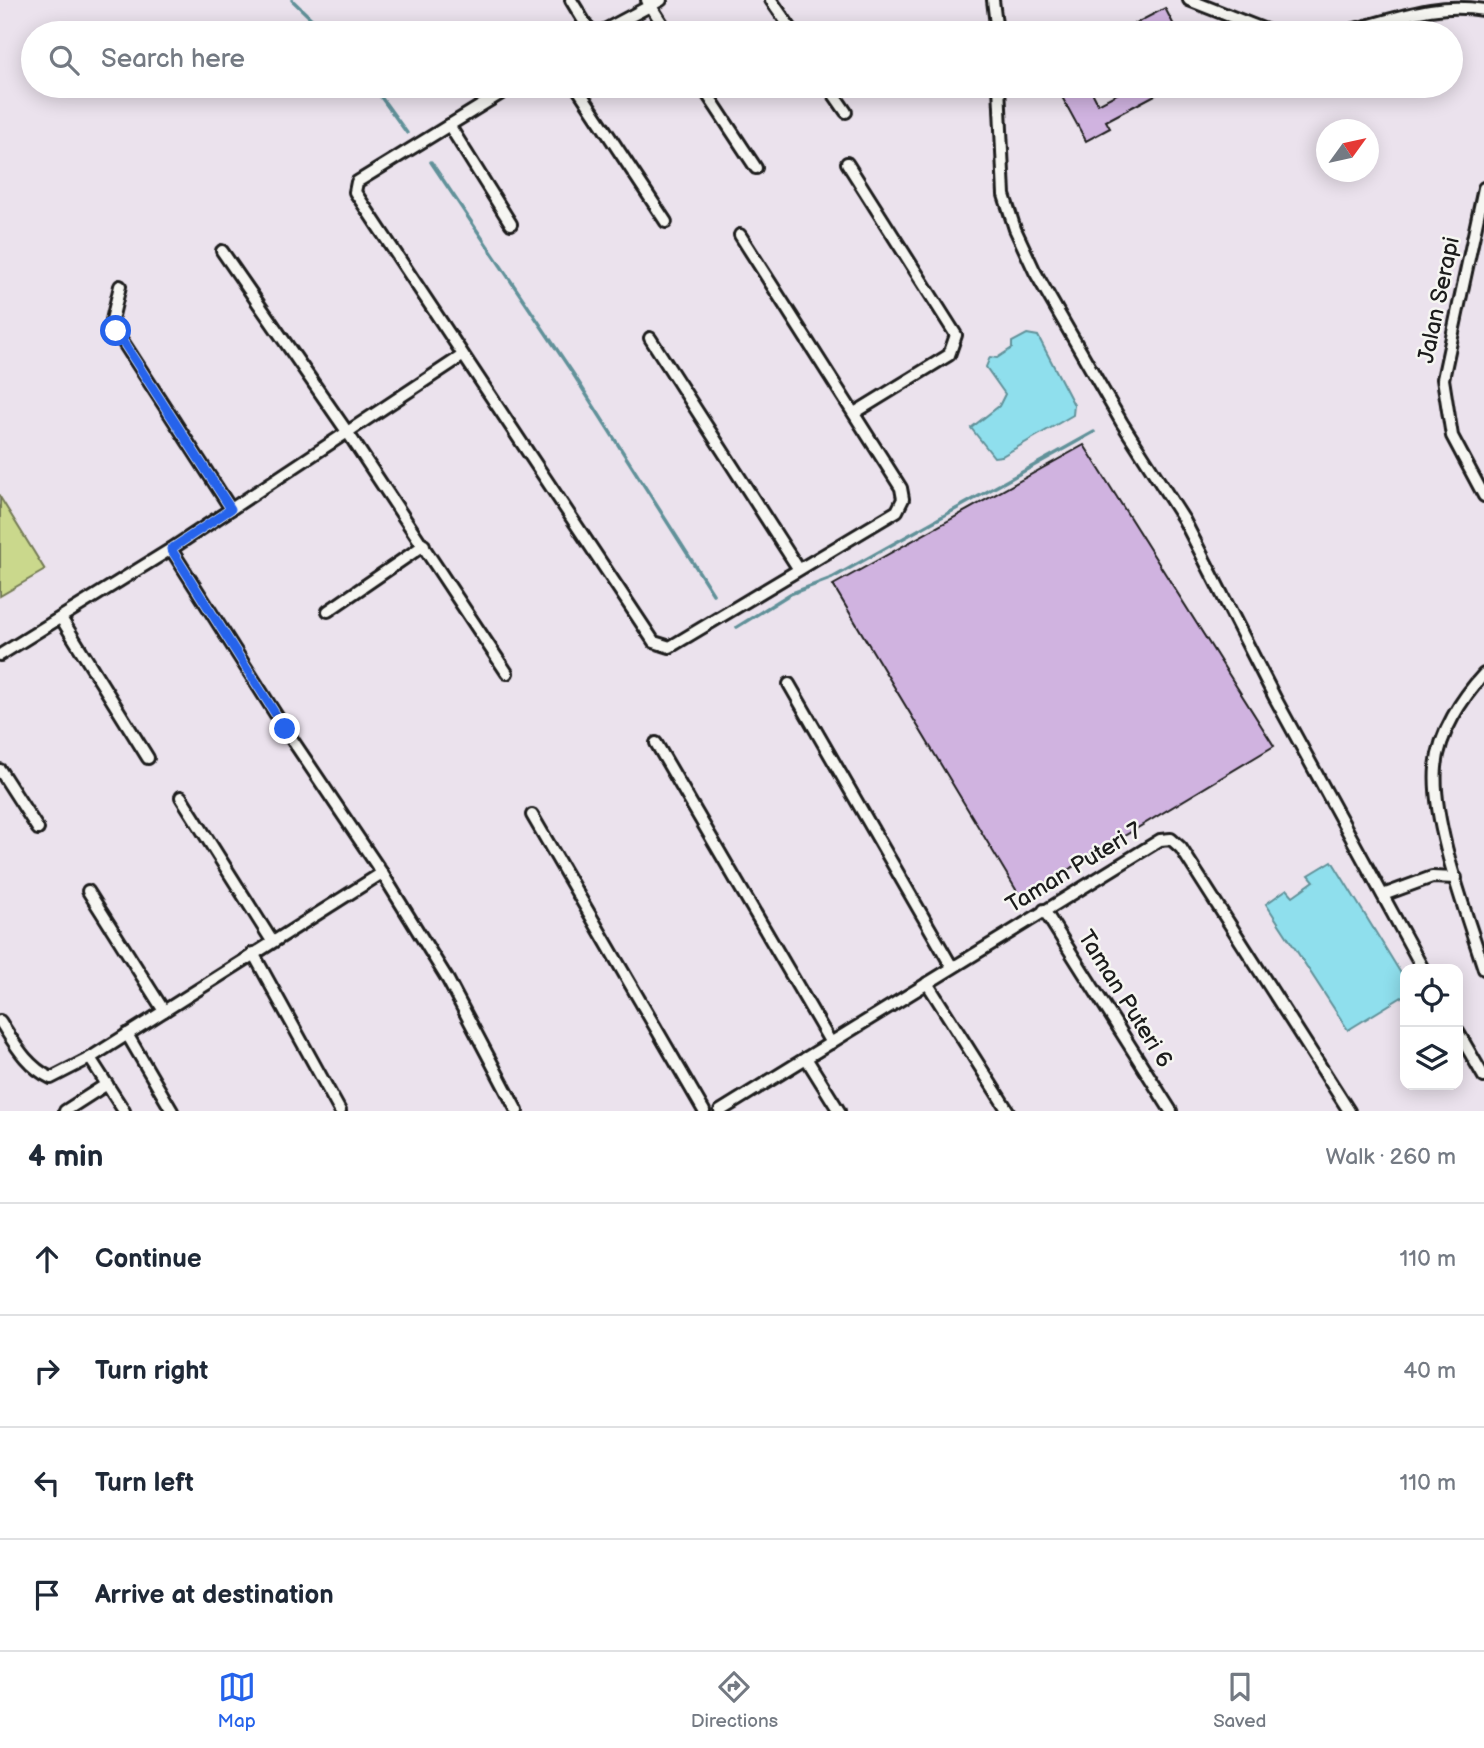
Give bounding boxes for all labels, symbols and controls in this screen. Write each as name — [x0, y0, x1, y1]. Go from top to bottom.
search box — [21, 21, 1463, 98]
icon: search — [45, 41, 83, 79]
text: Search here — [101, 44, 245, 75]
north arrow — [1316, 119, 1379, 182]
street label: Jalan Serapi — [1412, 234, 1466, 366]
route start — [100, 315, 131, 346]
route end — [269, 713, 300, 744]
street label: Taman Puteri 7 — [1001, 816, 1148, 920]
street label: Taman Puteri 6 — [1072, 925, 1178, 1073]
map controls — [1400, 964, 1463, 1090]
button: locate — [1400, 964, 1463, 1027]
button: layers — [1400, 1027, 1463, 1090]
text: 4 min — [28, 1139, 103, 1175]
text: Walk · 260 m — [1326, 1143, 1456, 1171]
icon: ahead — [28, 1240, 66, 1278]
text: Continue — [95, 1244, 202, 1275]
text: 110 m — [1399, 1245, 1456, 1273]
icon: right — [28, 1352, 66, 1390]
text: Turn right — [95, 1356, 208, 1387]
text: 40 m — [1403, 1357, 1456, 1385]
icon: left — [28, 1464, 66, 1502]
text: Turn left — [95, 1468, 194, 1499]
text: 110 m — [1399, 1469, 1456, 1497]
icon: arrive — [28, 1576, 66, 1614]
text: Arrive at destination — [95, 1580, 334, 1611]
tab: Map — [218, 1668, 256, 1733]
tab: Directions — [691, 1668, 778, 1733]
tab: Saved — [1213, 1668, 1266, 1733]

